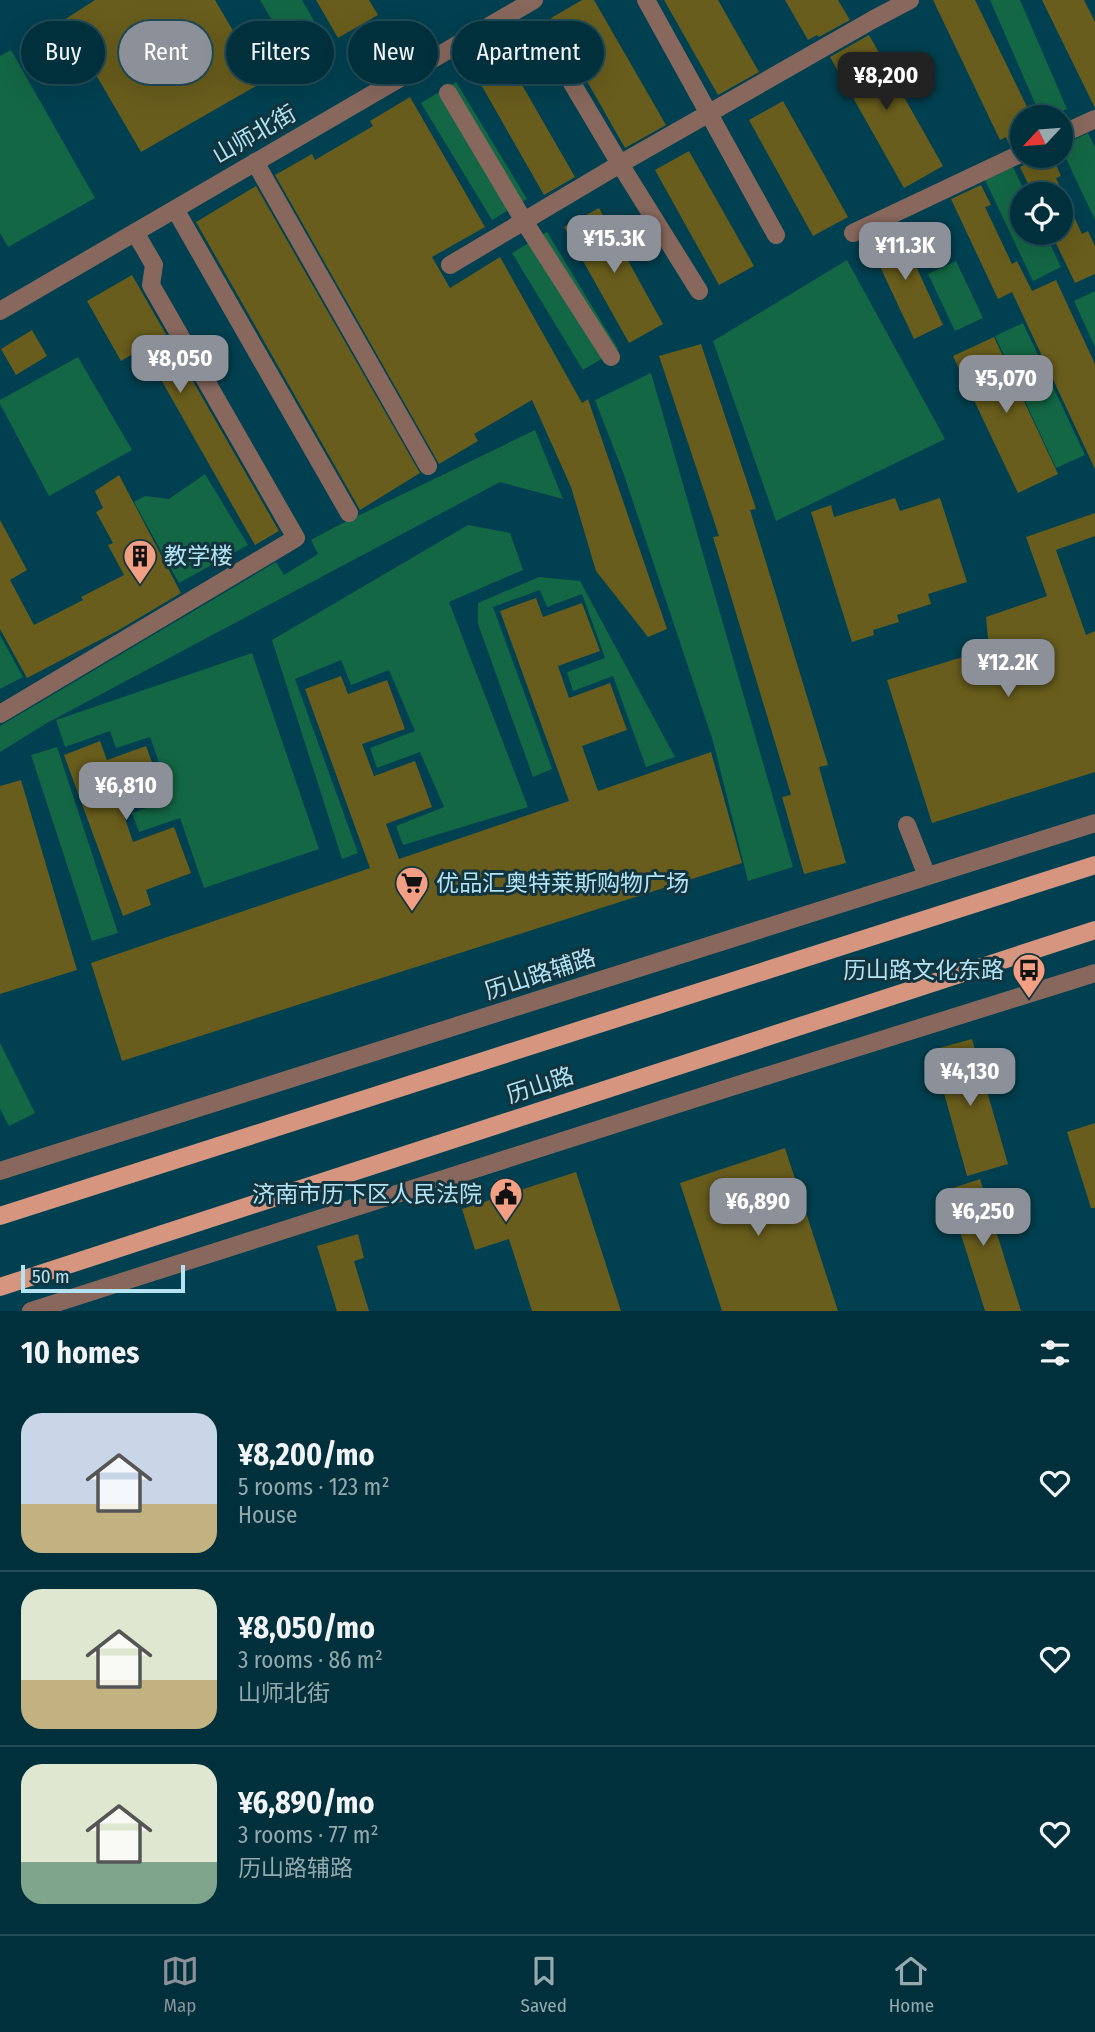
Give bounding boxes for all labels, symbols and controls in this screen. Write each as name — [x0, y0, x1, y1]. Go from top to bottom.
chip: Buy — [21, 21, 105, 84]
chip: Rent — [119, 21, 212, 84]
chip: Filters — [226, 21, 334, 84]
chip: New — [348, 21, 438, 84]
chip: Apartment — [452, 21, 604, 84]
pin: ¥8,200 — [829, 52, 943, 112]
text: ¥8,200 — [854, 61, 918, 89]
street label: 山师北街 — [207, 99, 301, 169]
north arrow — [1010, 105, 1073, 168]
map controls — [1010, 105, 1073, 245]
button: locate — [1010, 182, 1073, 245]
pin: ¥15.3K — [557, 216, 671, 275]
pin: ¥11.3K — [848, 222, 962, 282]
text: ¥15.3K — [583, 224, 645, 252]
text: ¥11.3K — [875, 231, 935, 259]
pin: ¥8,050 — [123, 336, 237, 395]
text: ¥8,050 — [147, 344, 213, 372]
pin: ¥5,070 — [949, 356, 1063, 415]
text: ¥5,070 — [975, 364, 1037, 392]
building icon: 教学楼 — [121, 537, 159, 586]
place label: 教学楼 — [164, 542, 233, 570]
pin: ¥12.2K — [951, 640, 1065, 699]
text: ¥12.2K — [978, 648, 1038, 676]
pin: ¥6,810 — [69, 762, 183, 822]
text: ¥6,810 — [95, 771, 157, 799]
supermarket icon: 优品汇奥特莱斯购物广场 — [393, 864, 431, 913]
place label: 优品汇奥特莱斯购物广场 — [436, 869, 689, 897]
street label: 历山路辅路 — [481, 943, 599, 1005]
bus stop icon: 历山路文化东路 — [1010, 951, 1048, 1000]
place label: 历山路文化东路 — [843, 956, 1004, 984]
pin: ¥4,130 — [913, 1048, 1027, 1108]
text: ¥4,130 — [940, 1057, 1000, 1085]
street label: 历山路 — [503, 1061, 577, 1109]
public building icon: 济南市历下区人民法院 — [487, 1175, 525, 1224]
pin: ¥6,890 — [701, 1178, 815, 1238]
place label: 济南市历下区人民法院 — [252, 1180, 482, 1208]
text: ¥6,890 — [726, 1187, 790, 1215]
pin: ¥6,250 — [926, 1188, 1040, 1248]
text: ¥6,250 — [952, 1197, 1014, 1225]
scale bar — [21, 1262, 186, 1294]
text: 50 m — [32, 1265, 70, 1288]
icon: filters — [1036, 1334, 1074, 1372]
text: 10 homes — [21, 1335, 139, 1371]
text: ¥8,200/mo — [238, 1437, 375, 1473]
icon: home — [77, 1441, 161, 1525]
icon: heart — [1036, 1464, 1074, 1502]
text: 5 rooms · 123 m² — [238, 1473, 389, 1501]
text: House — [238, 1501, 297, 1529]
text: ¥8,050/mo — [238, 1610, 375, 1646]
icon: home — [77, 1617, 161, 1701]
icon: heart — [1036, 1640, 1074, 1678]
text: 3 rooms · 86 m² — [238, 1646, 383, 1674]
text: 山师北街 — [238, 1679, 330, 1707]
text: ¥6,890/mo — [238, 1785, 375, 1821]
icon: home — [77, 1792, 161, 1876]
icon: heart — [1036, 1815, 1074, 1853]
text: 3 rooms · 77 m² — [238, 1821, 379, 1849]
text: 历山路辅路 — [238, 1854, 353, 1882]
tab: Map — [161, 1952, 199, 2017]
tab: Saved — [521, 1952, 567, 2017]
tab: Home — [889, 1952, 934, 2017]

